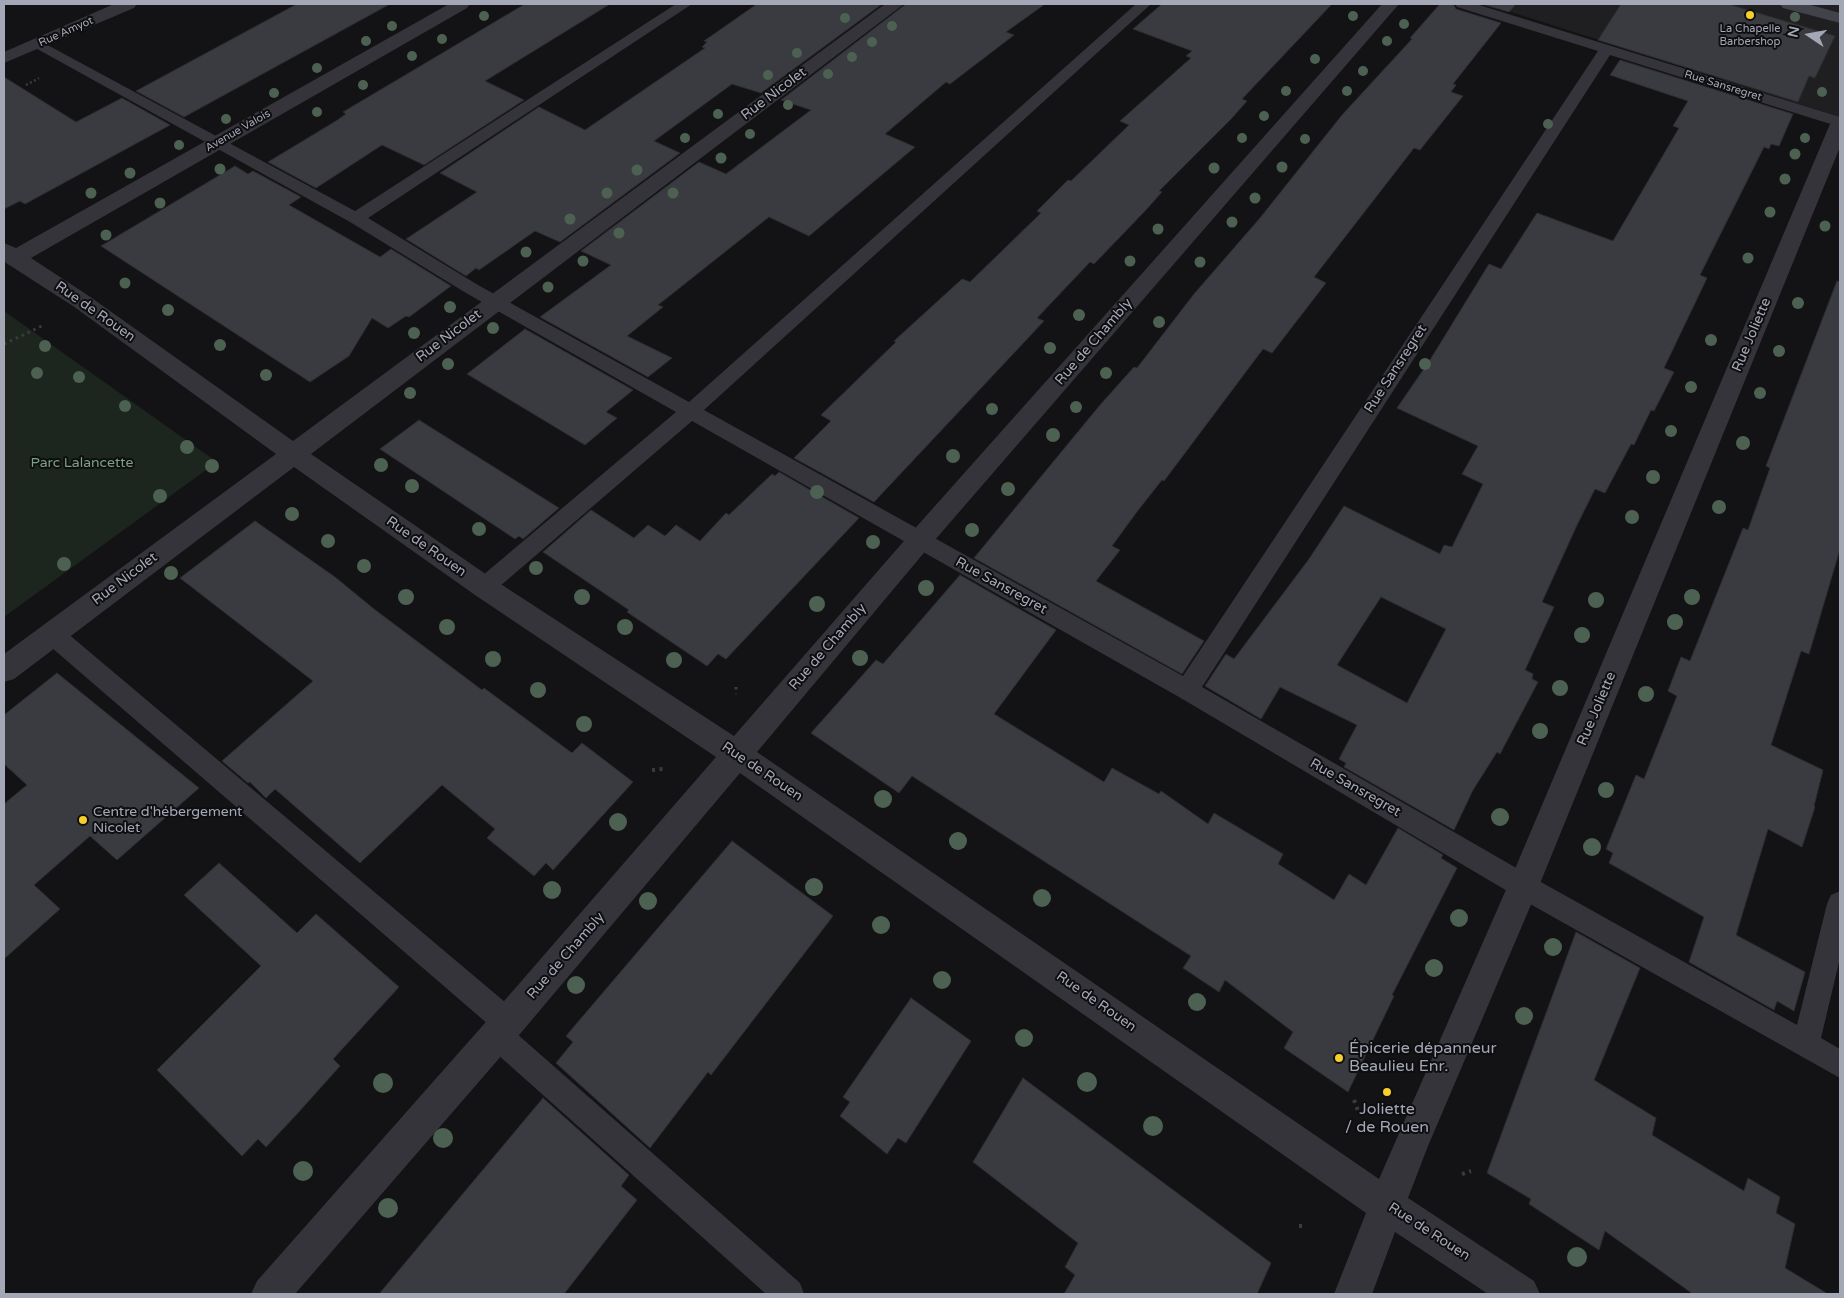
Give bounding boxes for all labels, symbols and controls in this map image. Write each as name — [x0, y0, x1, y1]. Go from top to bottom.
marker: La Chapelle Barbershop — [1744, 9, 1756, 21]
north arrow — [1784, 10, 1834, 60]
street label: Rue Amyot — [37, 14, 95, 50]
place label: La Chapelle Barbershop — [1719, 22, 1781, 48]
text: N — [1784, 25, 1803, 39]
street label: Rue Nicolet — [738, 64, 810, 124]
street label: Rue Sansregret — [1683, 68, 1763, 104]
street label: Avenue Valois — [203, 107, 273, 155]
street label: Rue de Rouen — [52, 278, 138, 346]
street label: Rue de Chambly — [1052, 295, 1136, 389]
street label: Rue Joliette — [1729, 296, 1775, 374]
street label: Rue Nicolet — [413, 306, 485, 366]
street label: Rue Sansregret — [1361, 322, 1431, 416]
park label: Parc Lalancette — [31, 455, 133, 471]
street label: Rue de Rouen — [383, 513, 469, 581]
street label: Rue Nicolet — [89, 549, 161, 609]
street label: Rue Sansregret — [952, 554, 1050, 618]
street label: Rue de Chambly — [786, 600, 870, 694]
street label: Rue Joliette — [1574, 670, 1620, 748]
street label: Rue de Rouen — [718, 739, 806, 805]
street label: Rue Sansregret — [1307, 755, 1403, 821]
place label: Centre d'hébergement Nicolet — [93, 804, 242, 836]
marker: Centre d'hébergement Nicolet — [77, 814, 89, 826]
street label: Rue de Chambly — [524, 909, 608, 1003]
street label: Rue de Rouen — [1053, 968, 1139, 1036]
place label: Épicerie dépanneur Beaulieu Enr. — [1349, 1039, 1497, 1077]
marker: Épicerie dépanneur Beaulieu Enr. — [1333, 1052, 1345, 1064]
marker: Joliette / de Rouen — [1381, 1086, 1393, 1098]
place label: Joliette / de Rouen — [1345, 1100, 1429, 1138]
street label: Rue de Rouen — [1385, 1199, 1473, 1265]

